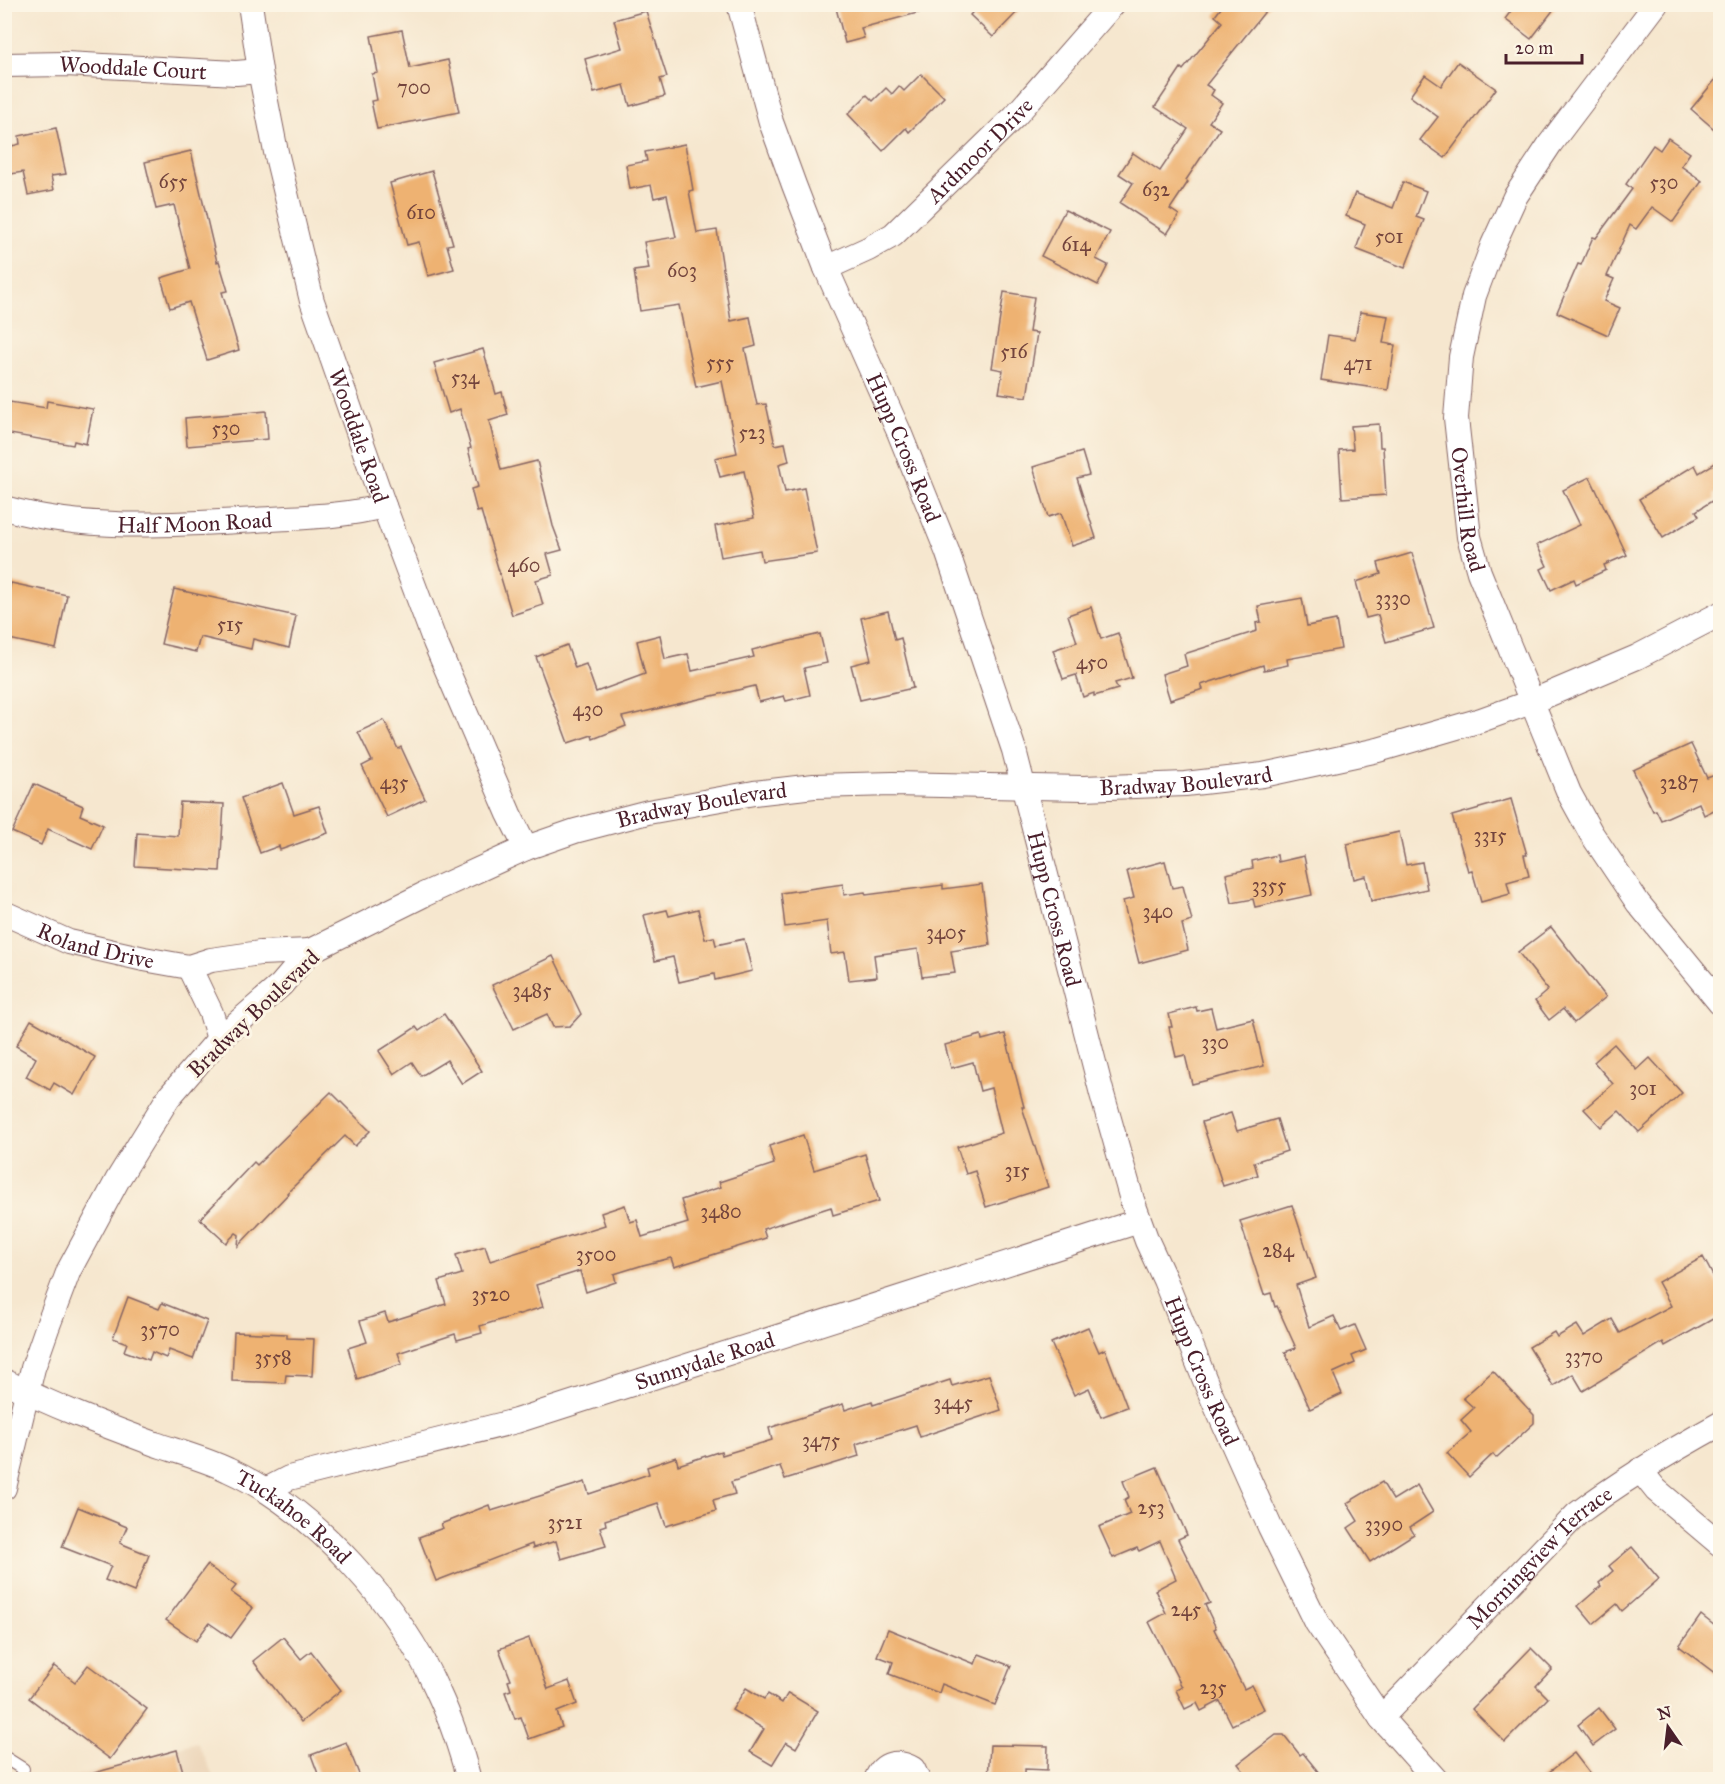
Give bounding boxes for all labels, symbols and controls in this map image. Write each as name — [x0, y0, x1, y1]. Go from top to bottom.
scale bar — [1506, 27, 1582, 65]
text: 20 m — [1515, 37, 1553, 59]
street label: Wooddale Court — [58, 51, 208, 85]
house number: 700 — [397, 75, 431, 99]
street label: Ardmoor Drive — [920, 92, 1039, 210]
house number: 655 — [159, 169, 187, 193]
house number: 530 — [1650, 170, 1678, 194]
house number: 632 — [1142, 177, 1170, 201]
house number: 610 — [406, 200, 436, 224]
house number: 501 — [1375, 224, 1403, 248]
house number: 614 — [1061, 232, 1091, 256]
house number: 603 — [667, 258, 697, 282]
house number: 516 — [1000, 339, 1028, 363]
house number: 555 — [706, 350, 734, 374]
house number: 471 — [1344, 351, 1373, 375]
street label: Wooddale Road — [323, 365, 395, 506]
house number: 534 — [451, 365, 480, 389]
street label: Hupp Cross Road — [860, 369, 947, 526]
house number: 530 — [212, 416, 240, 440]
house number: 523 — [738, 420, 766, 444]
street label: Overhill Road — [1445, 445, 1491, 575]
street label: Half Moon Road — [117, 506, 273, 539]
house number: 460 — [507, 553, 541, 577]
house number: 3330 — [1375, 586, 1411, 610]
house number: 515 — [217, 612, 243, 636]
house number: 450 — [1076, 650, 1108, 674]
house number: 430 — [573, 697, 603, 721]
street label: Bradway Boulevard — [1099, 760, 1275, 801]
house number: 435 — [380, 770, 408, 794]
house number: 3287 — [1659, 770, 1699, 794]
street label: Bradway Boulevard — [613, 776, 788, 834]
house number: 3315 — [1473, 823, 1507, 847]
street label: Hupp Cross Road — [1021, 828, 1087, 989]
house number: 3355 — [1252, 873, 1286, 897]
house number: 340 — [1143, 899, 1173, 923]
street label: Roland Drive — [33, 917, 156, 975]
house number: 3405 — [926, 920, 966, 944]
street label: Bradway Boulevard — [182, 944, 325, 1083]
house number: 3485 — [512, 978, 552, 1002]
house number: 330 — [1201, 1030, 1229, 1054]
house number: 301 — [1629, 1076, 1657, 1100]
house number: 315 — [1004, 1158, 1030, 1182]
house number: 3480 — [700, 1199, 742, 1223]
house number: 284 — [1262, 1238, 1295, 1262]
house number: 3500 — [576, 1242, 616, 1266]
house number: 3520 — [472, 1282, 510, 1306]
street label: Hupp Cross Road — [1159, 1292, 1245, 1450]
house number: 3570 — [140, 1317, 180, 1341]
street label: Sunnydale Road — [632, 1326, 778, 1396]
house number: 3370 — [1565, 1344, 1603, 1368]
house number: 3558 — [254, 1345, 292, 1369]
house number: 3445 — [933, 1390, 973, 1414]
house number: 3475 — [802, 1428, 840, 1452]
street label: Tuckahoe Road — [231, 1463, 357, 1569]
street label: Morningview Terrace — [1461, 1480, 1618, 1635]
house number: 253 — [1137, 1495, 1165, 1519]
house number: 3521 — [547, 1510, 583, 1534]
house number: 3390 — [1365, 1512, 1403, 1536]
house number: 245 — [1171, 1597, 1201, 1621]
house number: 235 — [1199, 1675, 1227, 1699]
north arrow — [1638, 1697, 1698, 1757]
text: N — [1656, 1702, 1674, 1724]

